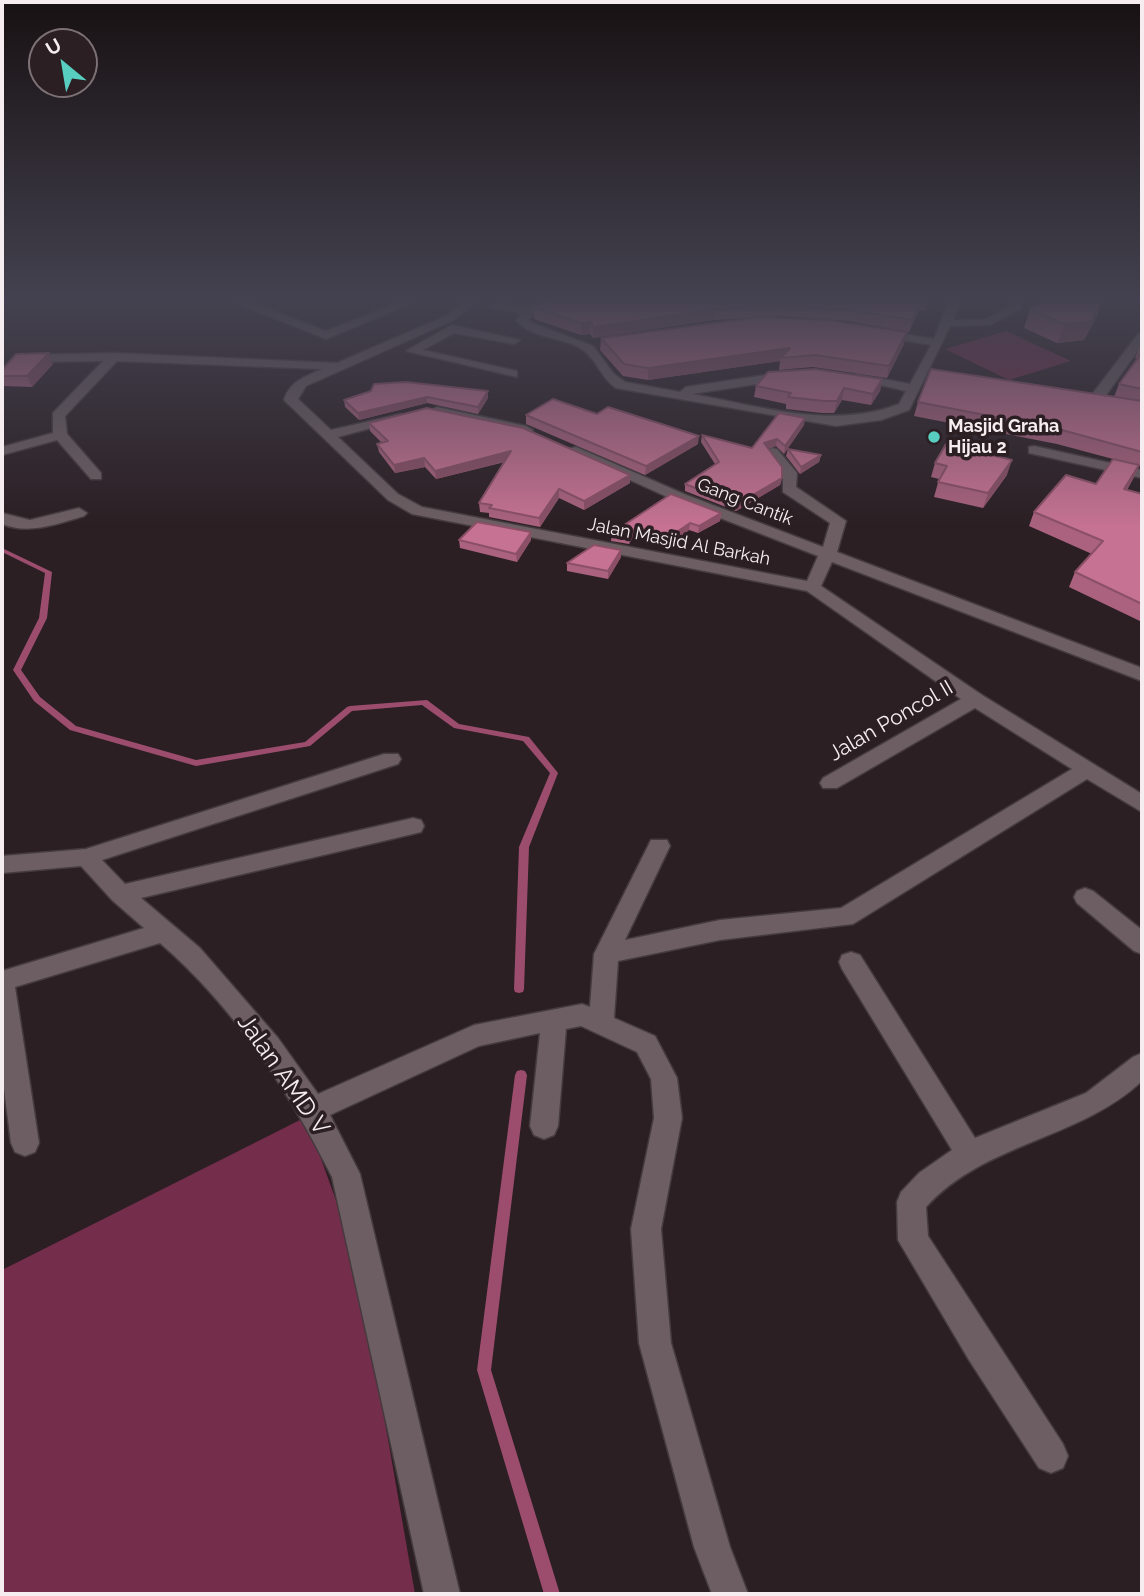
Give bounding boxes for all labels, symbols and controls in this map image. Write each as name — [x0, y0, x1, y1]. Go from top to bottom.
north arrow — [28, 28, 98, 98]
text: U — [42, 33, 65, 60]
place label: Masjid Graha Hijau 2 — [948, 416, 1059, 458]
marker: Masjid Graha Hijau 2 — [926, 429, 942, 445]
street label: Gang Cantik — [694, 474, 796, 530]
street label: Jalan Masjid Al Barkah — [586, 514, 772, 570]
street label: Jalan Poncol II — [824, 675, 958, 767]
street label: Jalan AMD V — [231, 1009, 335, 1141]

